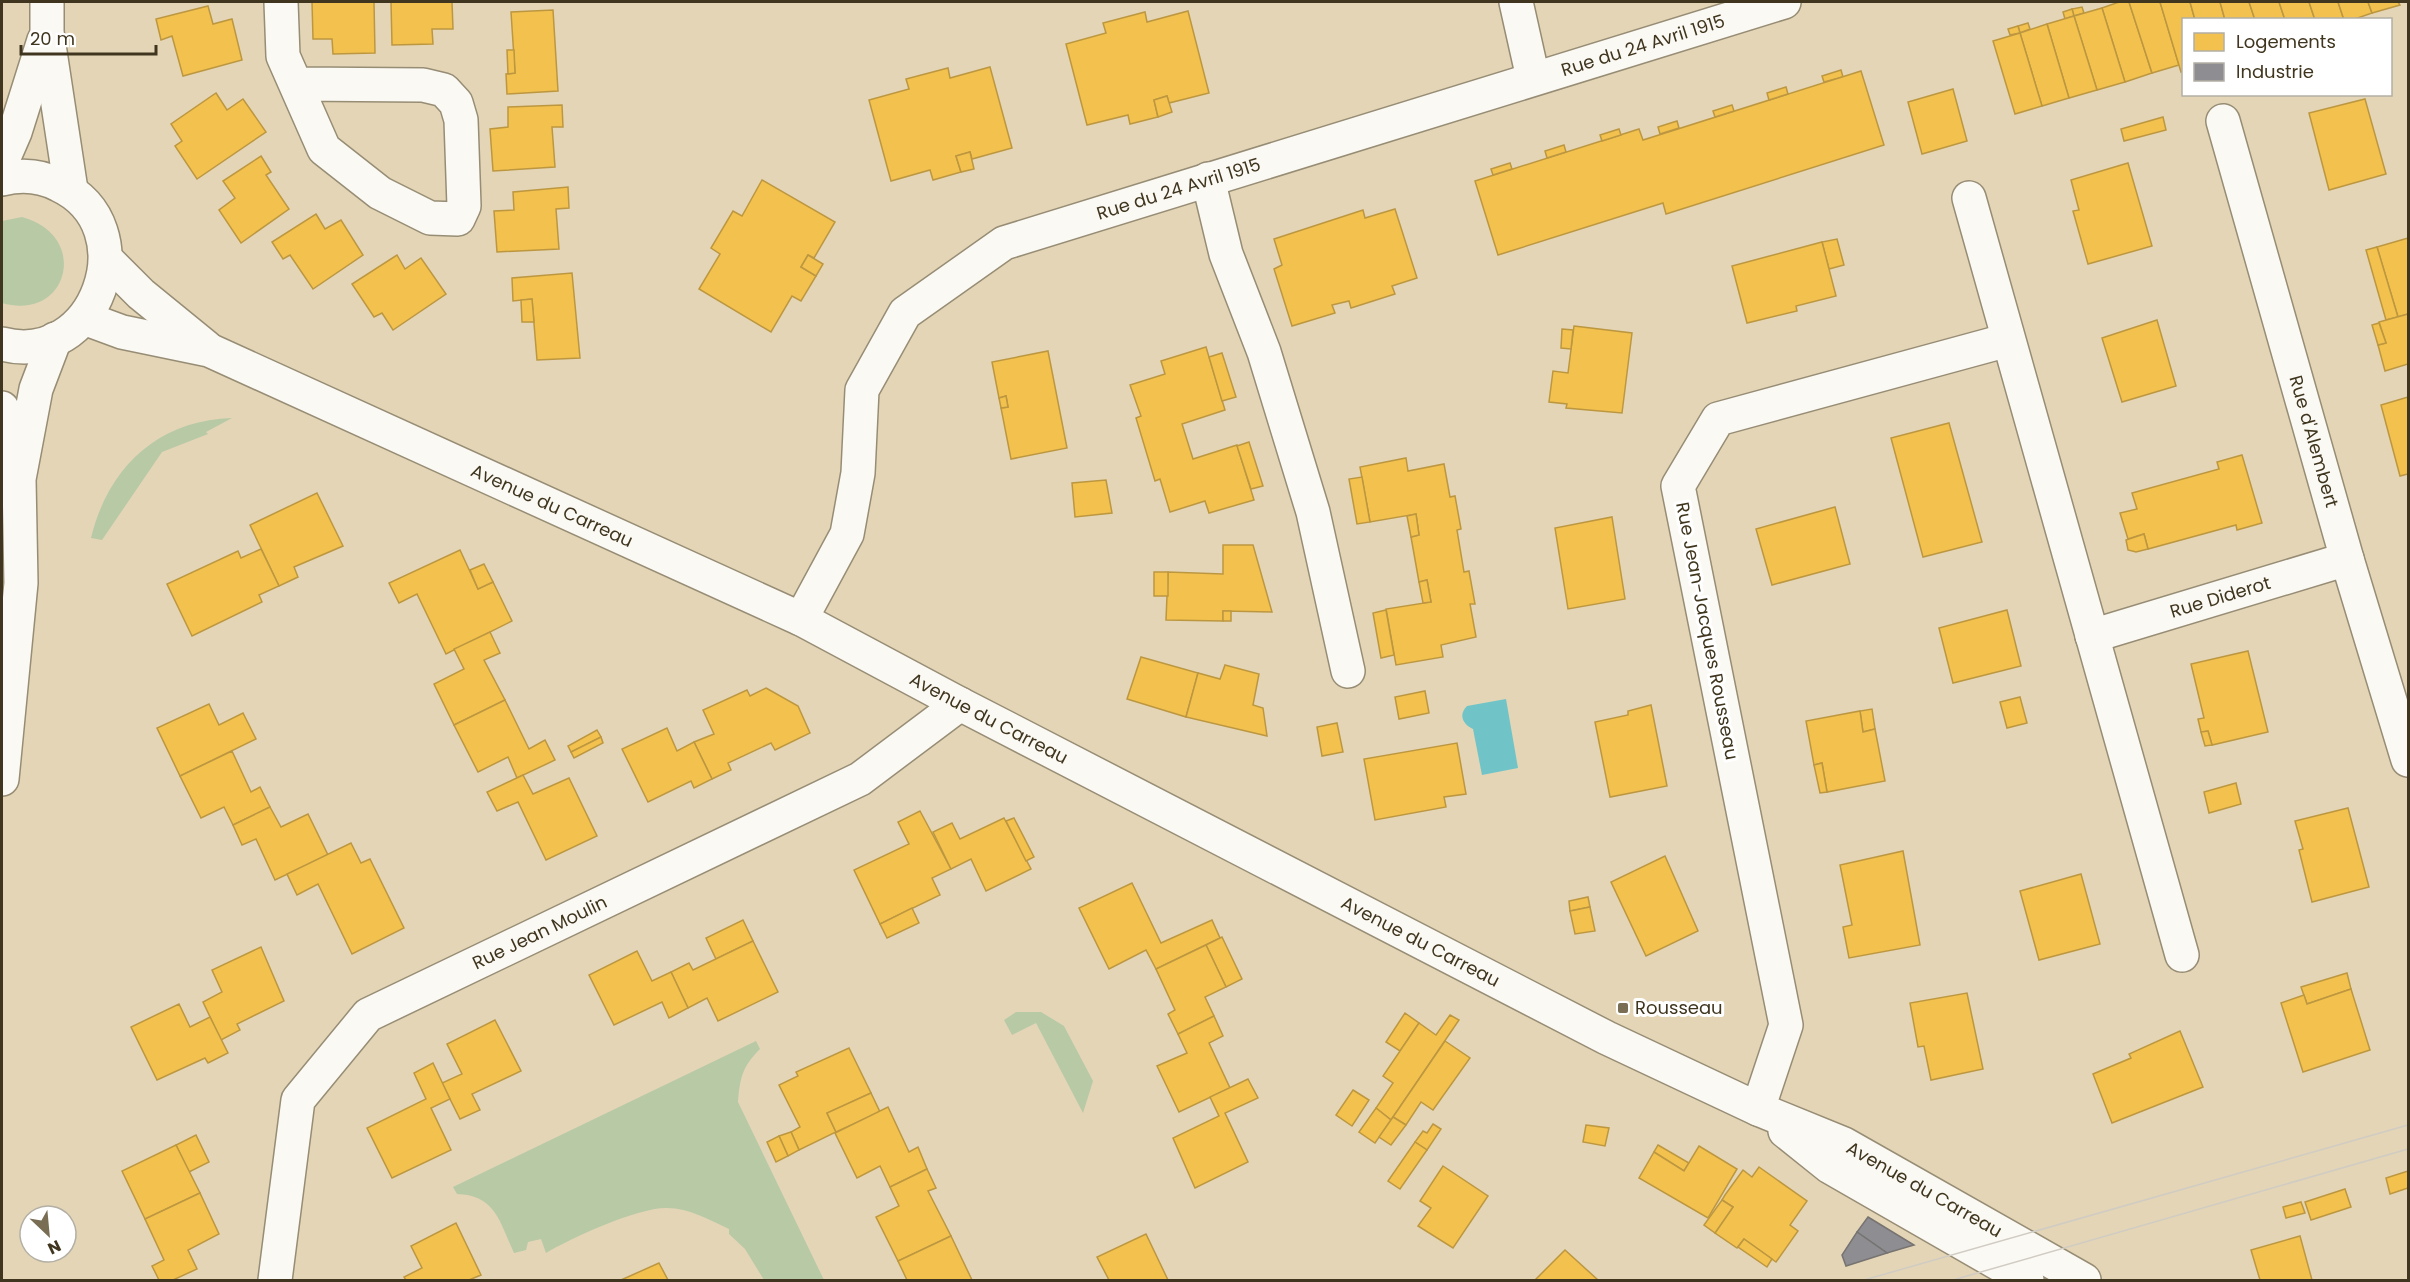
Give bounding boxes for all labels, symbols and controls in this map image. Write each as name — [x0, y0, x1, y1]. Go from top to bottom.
street label: Rue du 24 Avril 1915 — [1558, 8, 1728, 82]
scale bar — [21, 18, 156, 56]
legend — [2182, 18, 2392, 96]
text: 20 m — [30, 26, 75, 51]
text: Logements — [2236, 29, 2336, 54]
text: Industrie — [2236, 59, 2314, 84]
street label: Rue du 24 Avril 1915 — [1093, 151, 1264, 226]
street label: Rue d'Alembert — [2284, 372, 2345, 510]
street label: Avenue du Carreau — [467, 458, 637, 553]
street label: Rue Jean-Jacques Rousseau — [1670, 500, 1745, 762]
street label: Rue Diderot — [2167, 570, 2273, 624]
street label: Avenue du Carreau — [905, 666, 1072, 770]
street label: Rue Jean Moulin — [468, 889, 611, 975]
street label: Avenue du Carreau — [1337, 890, 1504, 993]
place label: Rousseau — [1635, 995, 1723, 1020]
marker: Rousseau — [1616, 1001, 1630, 1015]
street label: Avenue du Carreau — [1842, 1135, 2007, 1243]
north arrow — [18, 1204, 78, 1264]
text: N — [44, 1234, 65, 1260]

